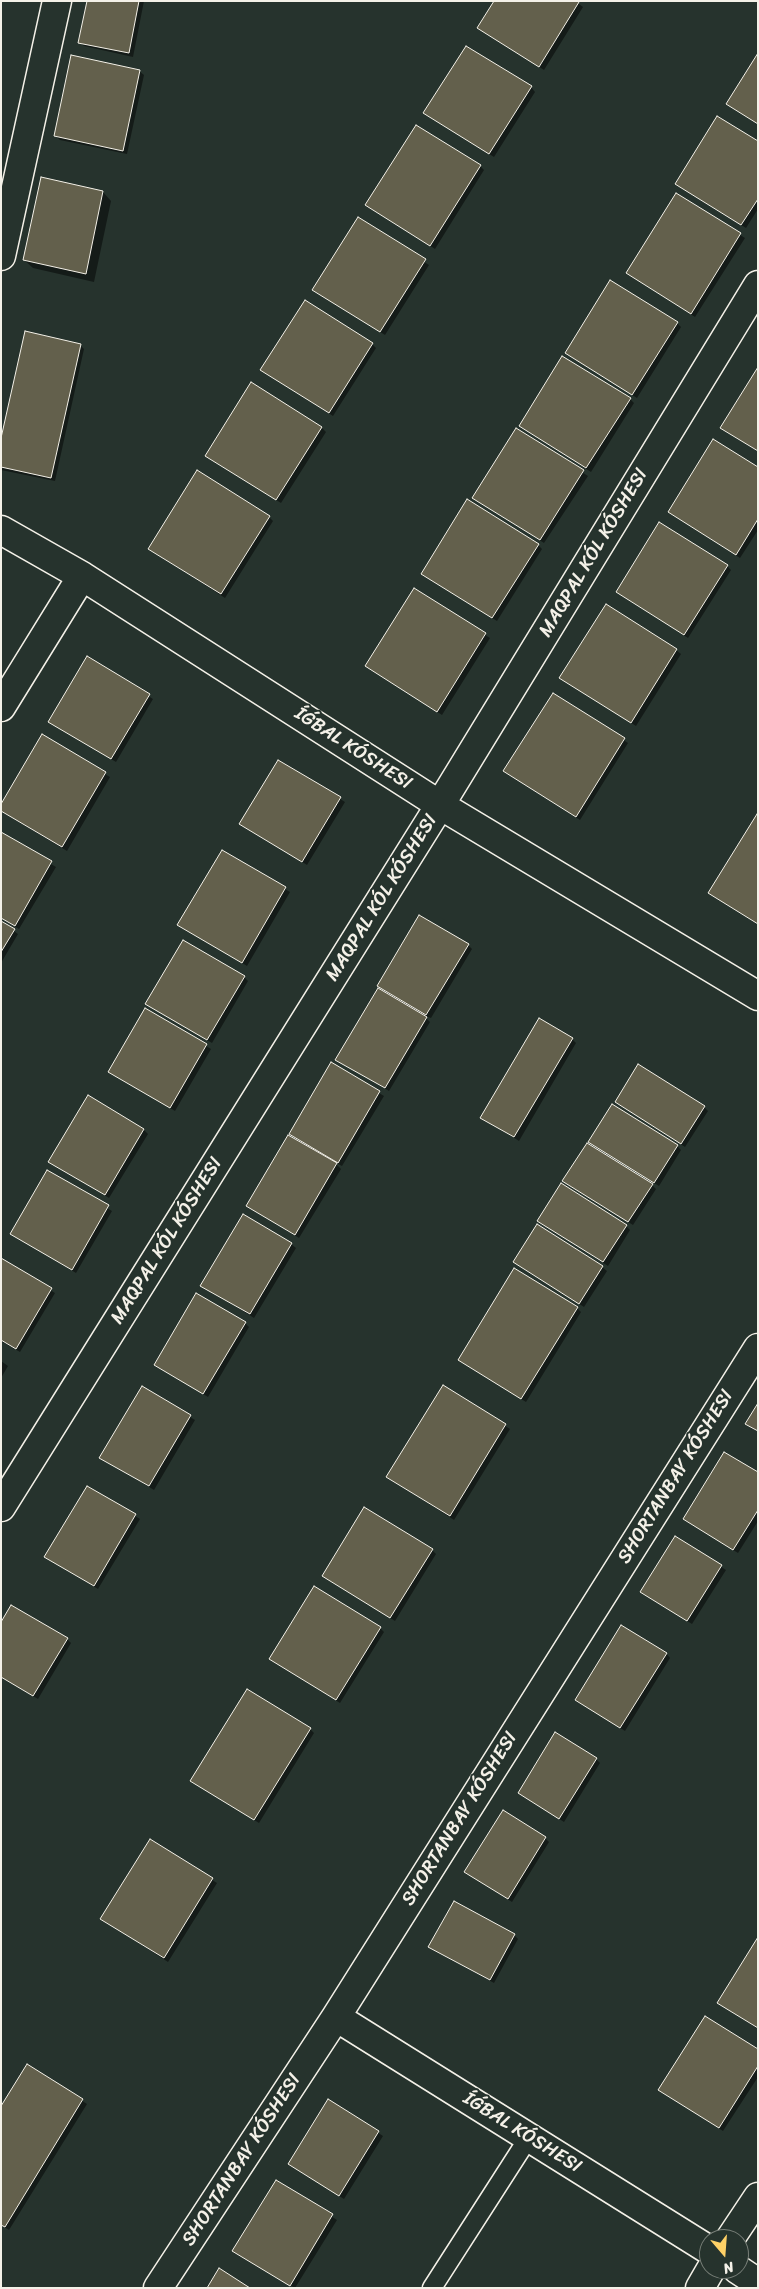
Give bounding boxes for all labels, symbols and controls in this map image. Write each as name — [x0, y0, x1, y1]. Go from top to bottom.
street label: MAQPAL KÓL KÓSHESI — [535, 465, 653, 641]
street label: ÍǴBAL KÓSHESI — [290, 703, 416, 795]
street label: MAQPAL KÓL KÓSHESI — [321, 810, 443, 986]
street label: MAQPAL KÓL KÓSHESI — [106, 1153, 228, 1329]
street label: SHORTANBAY KÓSHESI — [613, 1386, 739, 1568]
street label: SHORTANBAY KÓSHESI — [397, 1728, 523, 1910]
street label: SHORTANBAY KÓSHESI — [178, 2070, 306, 2250]
street label: ÍǴBAL KÓSHESI — [459, 2088, 585, 2178]
north arrow — [699, 2229, 749, 2279]
text: N — [720, 2254, 737, 2281]

